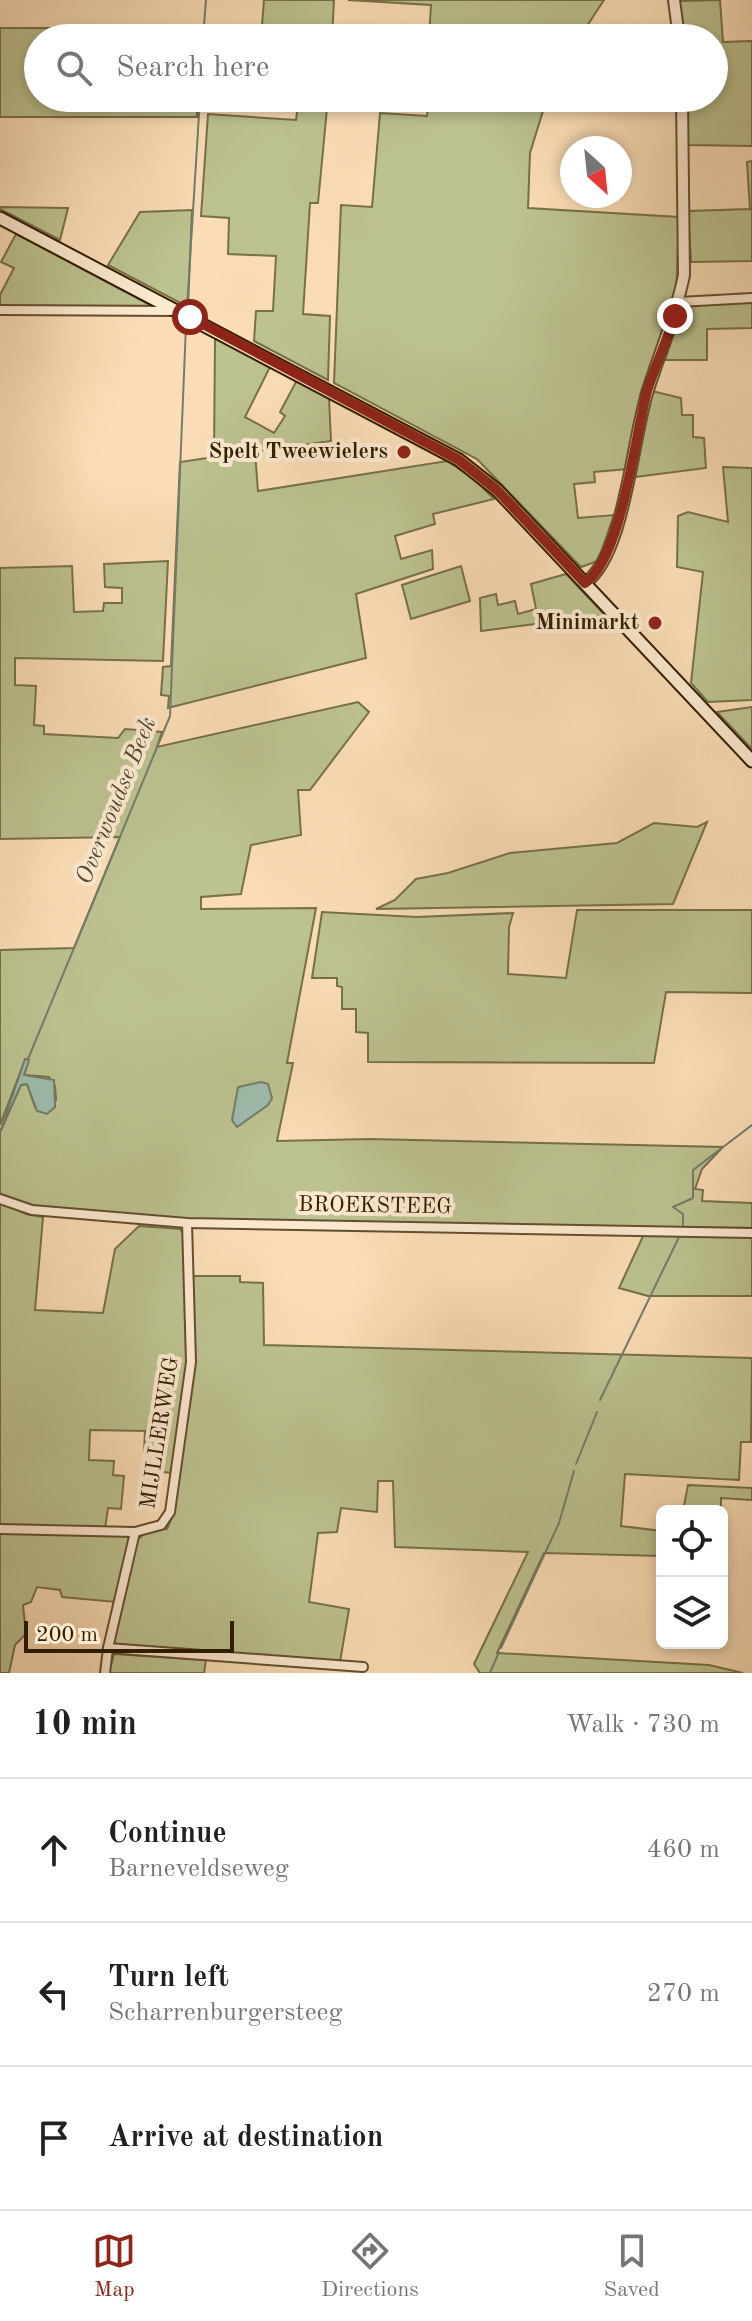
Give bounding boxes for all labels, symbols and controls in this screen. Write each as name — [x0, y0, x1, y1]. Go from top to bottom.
search box — [24, 24, 728, 112]
icon: search — [52, 46, 96, 90]
text: Search here — [116, 53, 270, 83]
north arrow — [560, 136, 632, 208]
route end — [657, 298, 693, 334]
route start — [172, 299, 208, 335]
place label: Spelt Tweewielers — [209, 441, 388, 463]
marker: Spelt Tweewielers — [395, 443, 413, 461]
place label: Minimarkt — [536, 612, 639, 634]
marker: Minimarkt — [646, 614, 664, 632]
water label: Overwoudse Beek — [73, 714, 161, 888]
street label: BROEKSTEEG — [298, 1194, 452, 1218]
street label: MIJLLERWEG — [137, 1355, 183, 1511]
map controls — [656, 1505, 728, 1649]
button: locate — [656, 1505, 728, 1577]
button: layers — [656, 1577, 728, 1649]
scale bar — [24, 1617, 234, 1653]
text: 200 m — [36, 1624, 98, 1646]
text: 10 min — [32, 1708, 137, 1742]
text: Walk · 730 m — [566, 1712, 720, 1738]
text: Continue — [108, 1819, 227, 1849]
icon: ahead — [32, 1828, 76, 1872]
text: 460 m — [647, 1837, 720, 1863]
text: Barneveldseweg — [108, 1856, 289, 1882]
text: Turn left — [108, 1963, 229, 1993]
icon: left — [32, 1972, 76, 2016]
text: 270 m — [647, 1981, 720, 2007]
text: Scharrenburgersteeg — [108, 2000, 343, 2026]
icon: arrive — [32, 2116, 76, 2160]
text: Arrive at destination — [108, 2123, 383, 2153]
tab: Map — [92, 2229, 136, 2304]
tab: Directions — [321, 2229, 419, 2304]
tab: Saved — [604, 2229, 660, 2304]

